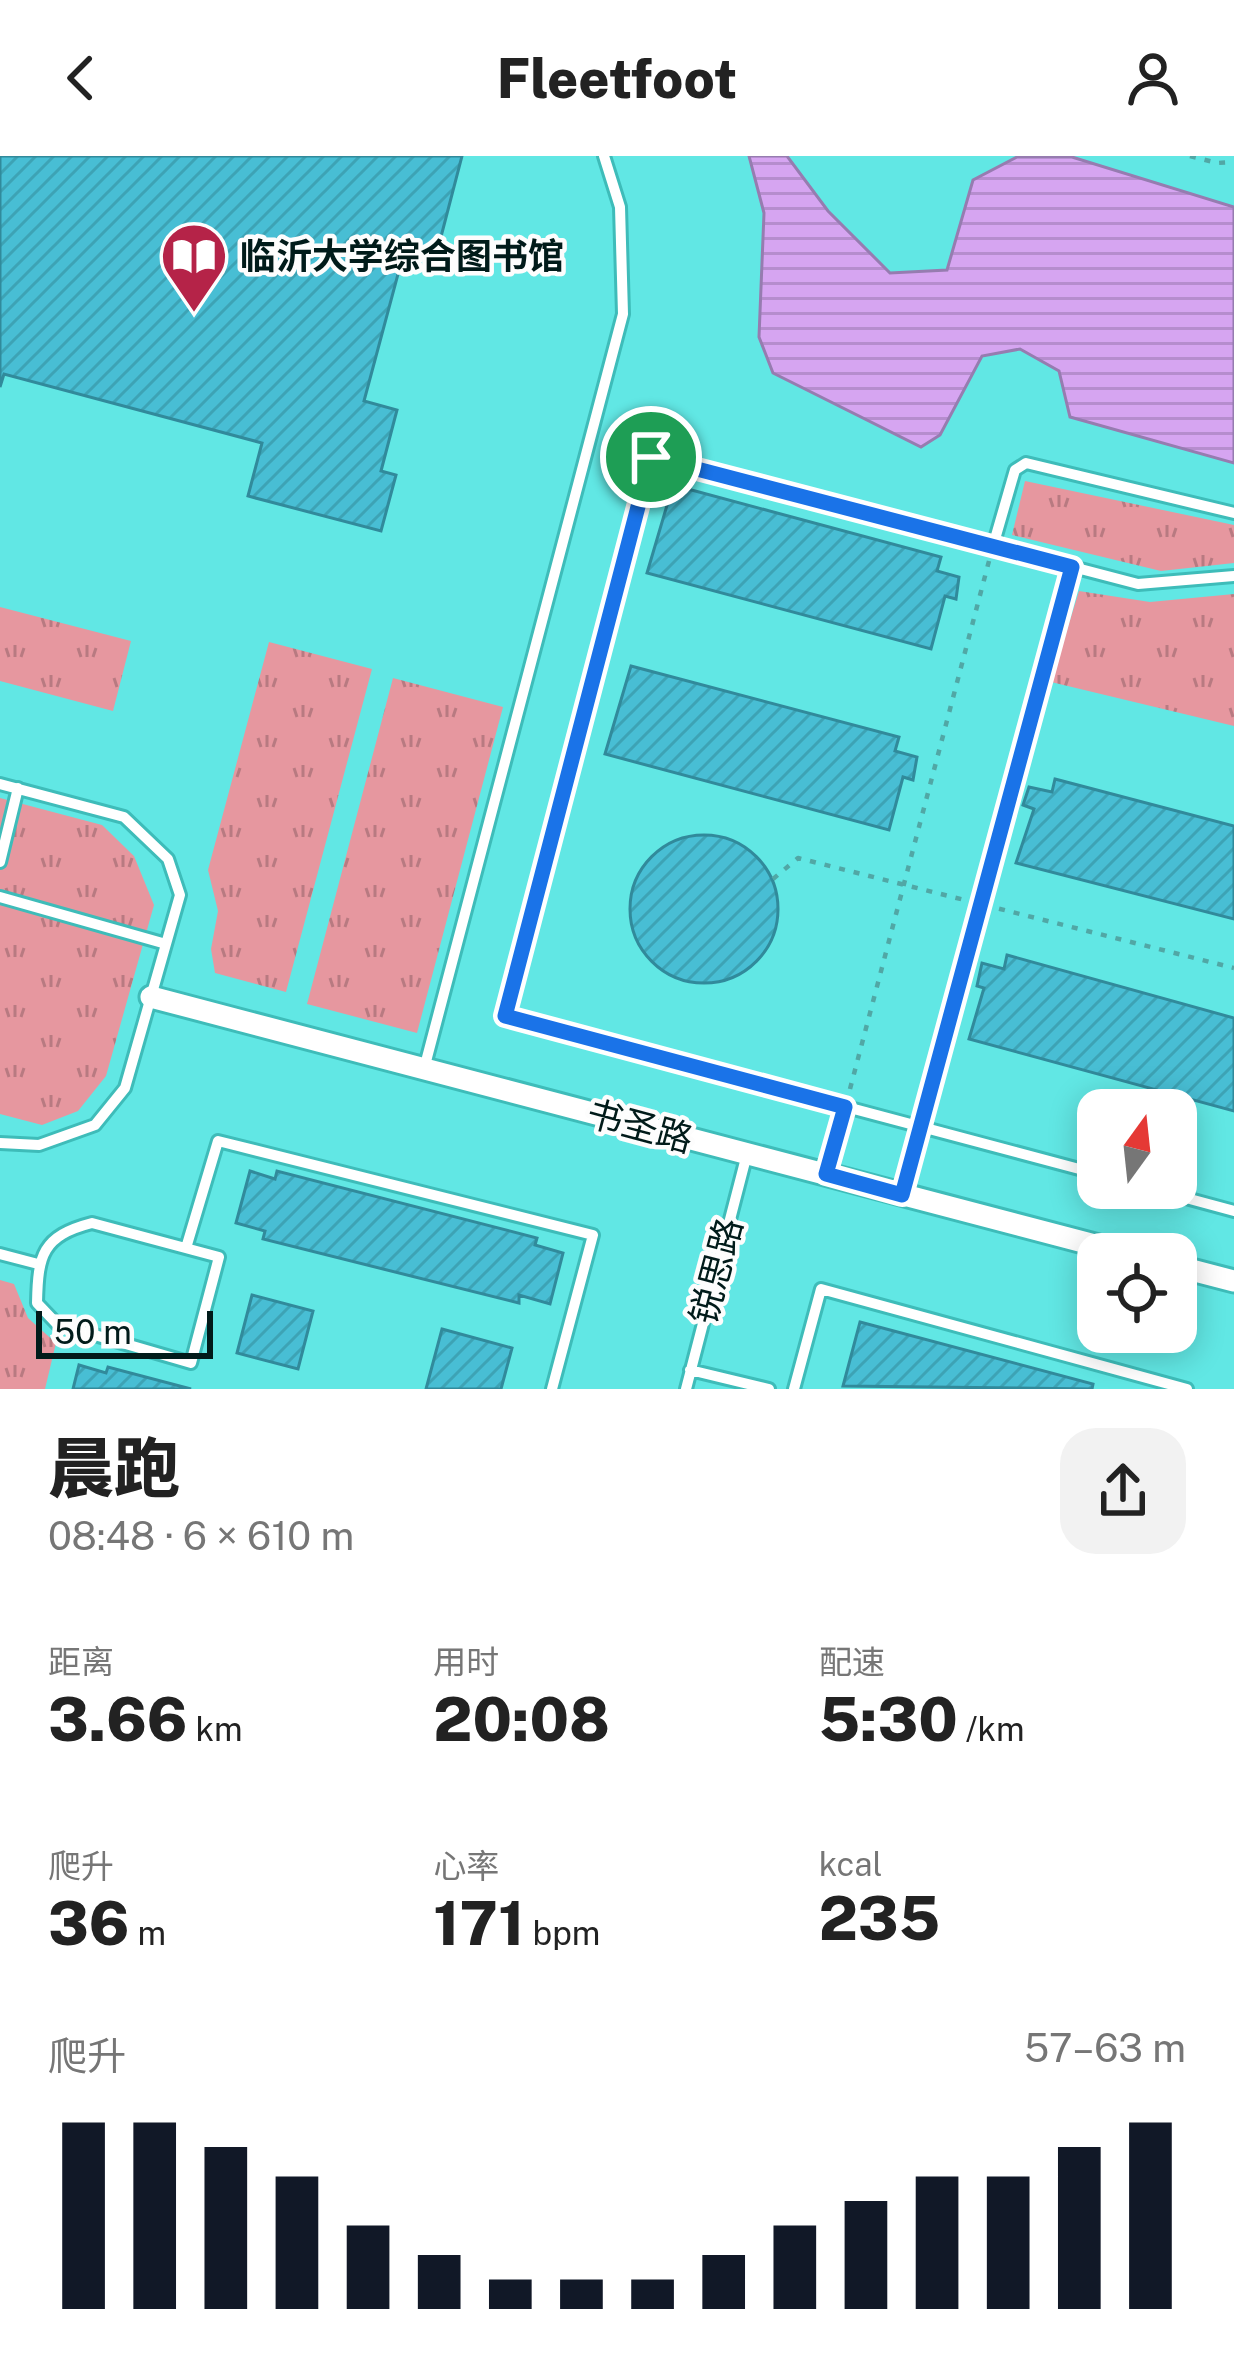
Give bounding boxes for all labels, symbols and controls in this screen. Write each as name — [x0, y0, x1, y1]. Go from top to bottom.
icon: back — [48, 45, 114, 111]
icon: person — [1120, 45, 1186, 111]
text: Fleetfoot — [497, 47, 737, 110]
library icon: 临沂大学综合图书馆 — [159, 221, 229, 315]
place label: 临沂大学综合图书馆 — [240, 235, 564, 277]
pin — [600, 406, 702, 508]
icon: arrive — [618, 424, 684, 490]
north arrow — [1077, 1089, 1197, 1209]
map controls — [1077, 1089, 1197, 1353]
street label: 书圣路 — [582, 1092, 698, 1160]
street label: 锐思路 — [682, 1213, 750, 1329]
button: locate — [1077, 1233, 1197, 1353]
scale bar — [36, 1305, 213, 1358]
text: 50 m — [54, 1313, 132, 1351]
button: share — [1060, 1428, 1186, 1554]
text: 晨跑 — [48, 1429, 180, 1507]
text: 08:48 · 6 × 610 m — [48, 1513, 354, 1559]
text: 距离 — [48, 1643, 114, 1681]
text: 用时 — [433, 1643, 499, 1681]
text: 配速 — [819, 1643, 885, 1681]
text: 3.66 — [48, 1684, 187, 1755]
text: 20:08 — [433, 1684, 610, 1755]
text: 5:30 — [819, 1684, 958, 1755]
text: km — [187, 1710, 243, 1748]
text: /km — [958, 1710, 1024, 1748]
text: kcal — [819, 1845, 882, 1883]
text: 爬升 — [48, 1847, 114, 1885]
text: 心率 — [433, 1847, 499, 1885]
text: 235 — [819, 1883, 940, 1954]
text: 36 — [48, 1888, 129, 1959]
text: 171 — [433, 1888, 524, 1959]
text: m — [129, 1914, 166, 1952]
text: bpm — [524, 1914, 600, 1952]
text: 57–63 m — [1024, 2025, 1186, 2071]
text: 爬升 — [48, 2033, 126, 2079]

